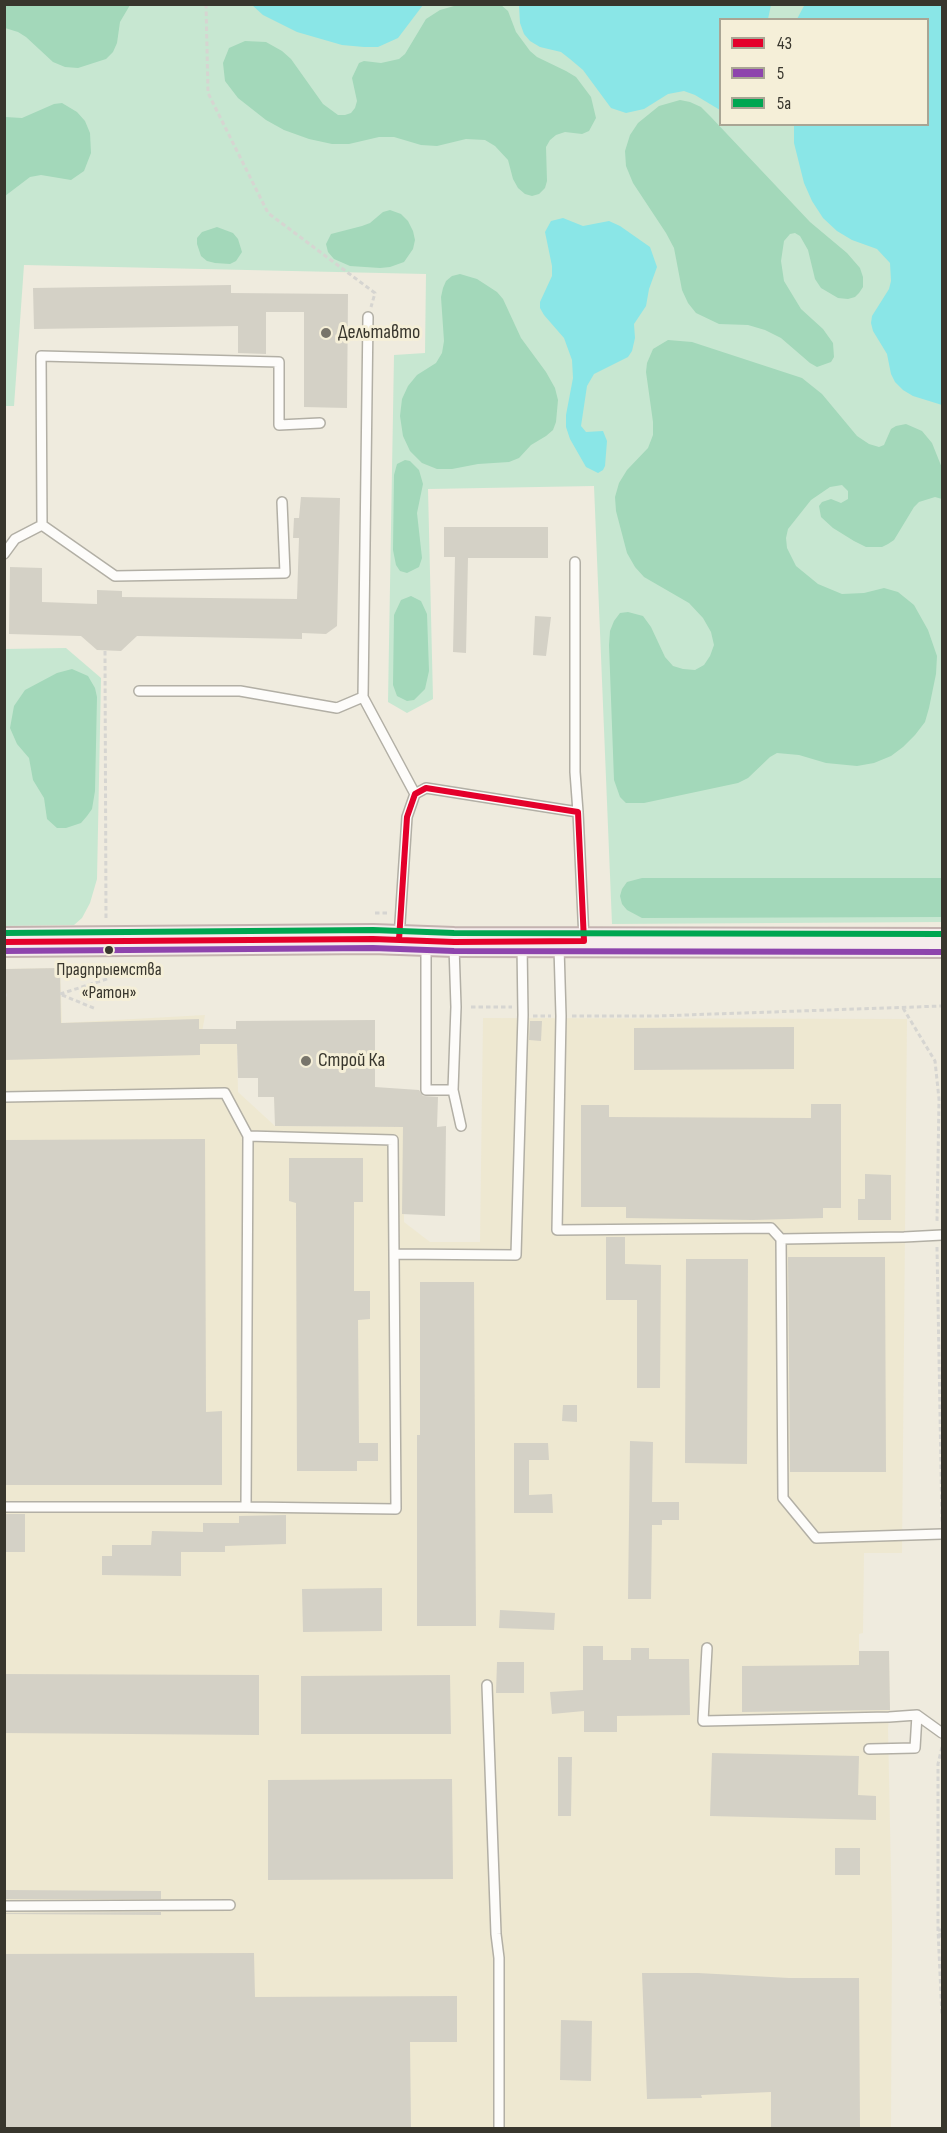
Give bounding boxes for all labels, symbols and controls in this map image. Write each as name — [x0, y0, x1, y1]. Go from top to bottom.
legend — [719, 18, 929, 126]
text: 43 — [777, 33, 792, 54]
text: 5 — [777, 63, 784, 84]
text: 5а — [777, 93, 791, 114]
place label: Дельтавто — [338, 321, 420, 345]
marker: Дельтавто — [319, 326, 333, 340]
marker: Прадпрыемства «Ратон» — [103, 944, 115, 956]
place label: Прадпрыемства «Ратон» — [56, 959, 162, 1002]
place label: Строй Ка — [318, 1049, 385, 1073]
marker: Строй Ка — [299, 1054, 313, 1068]

